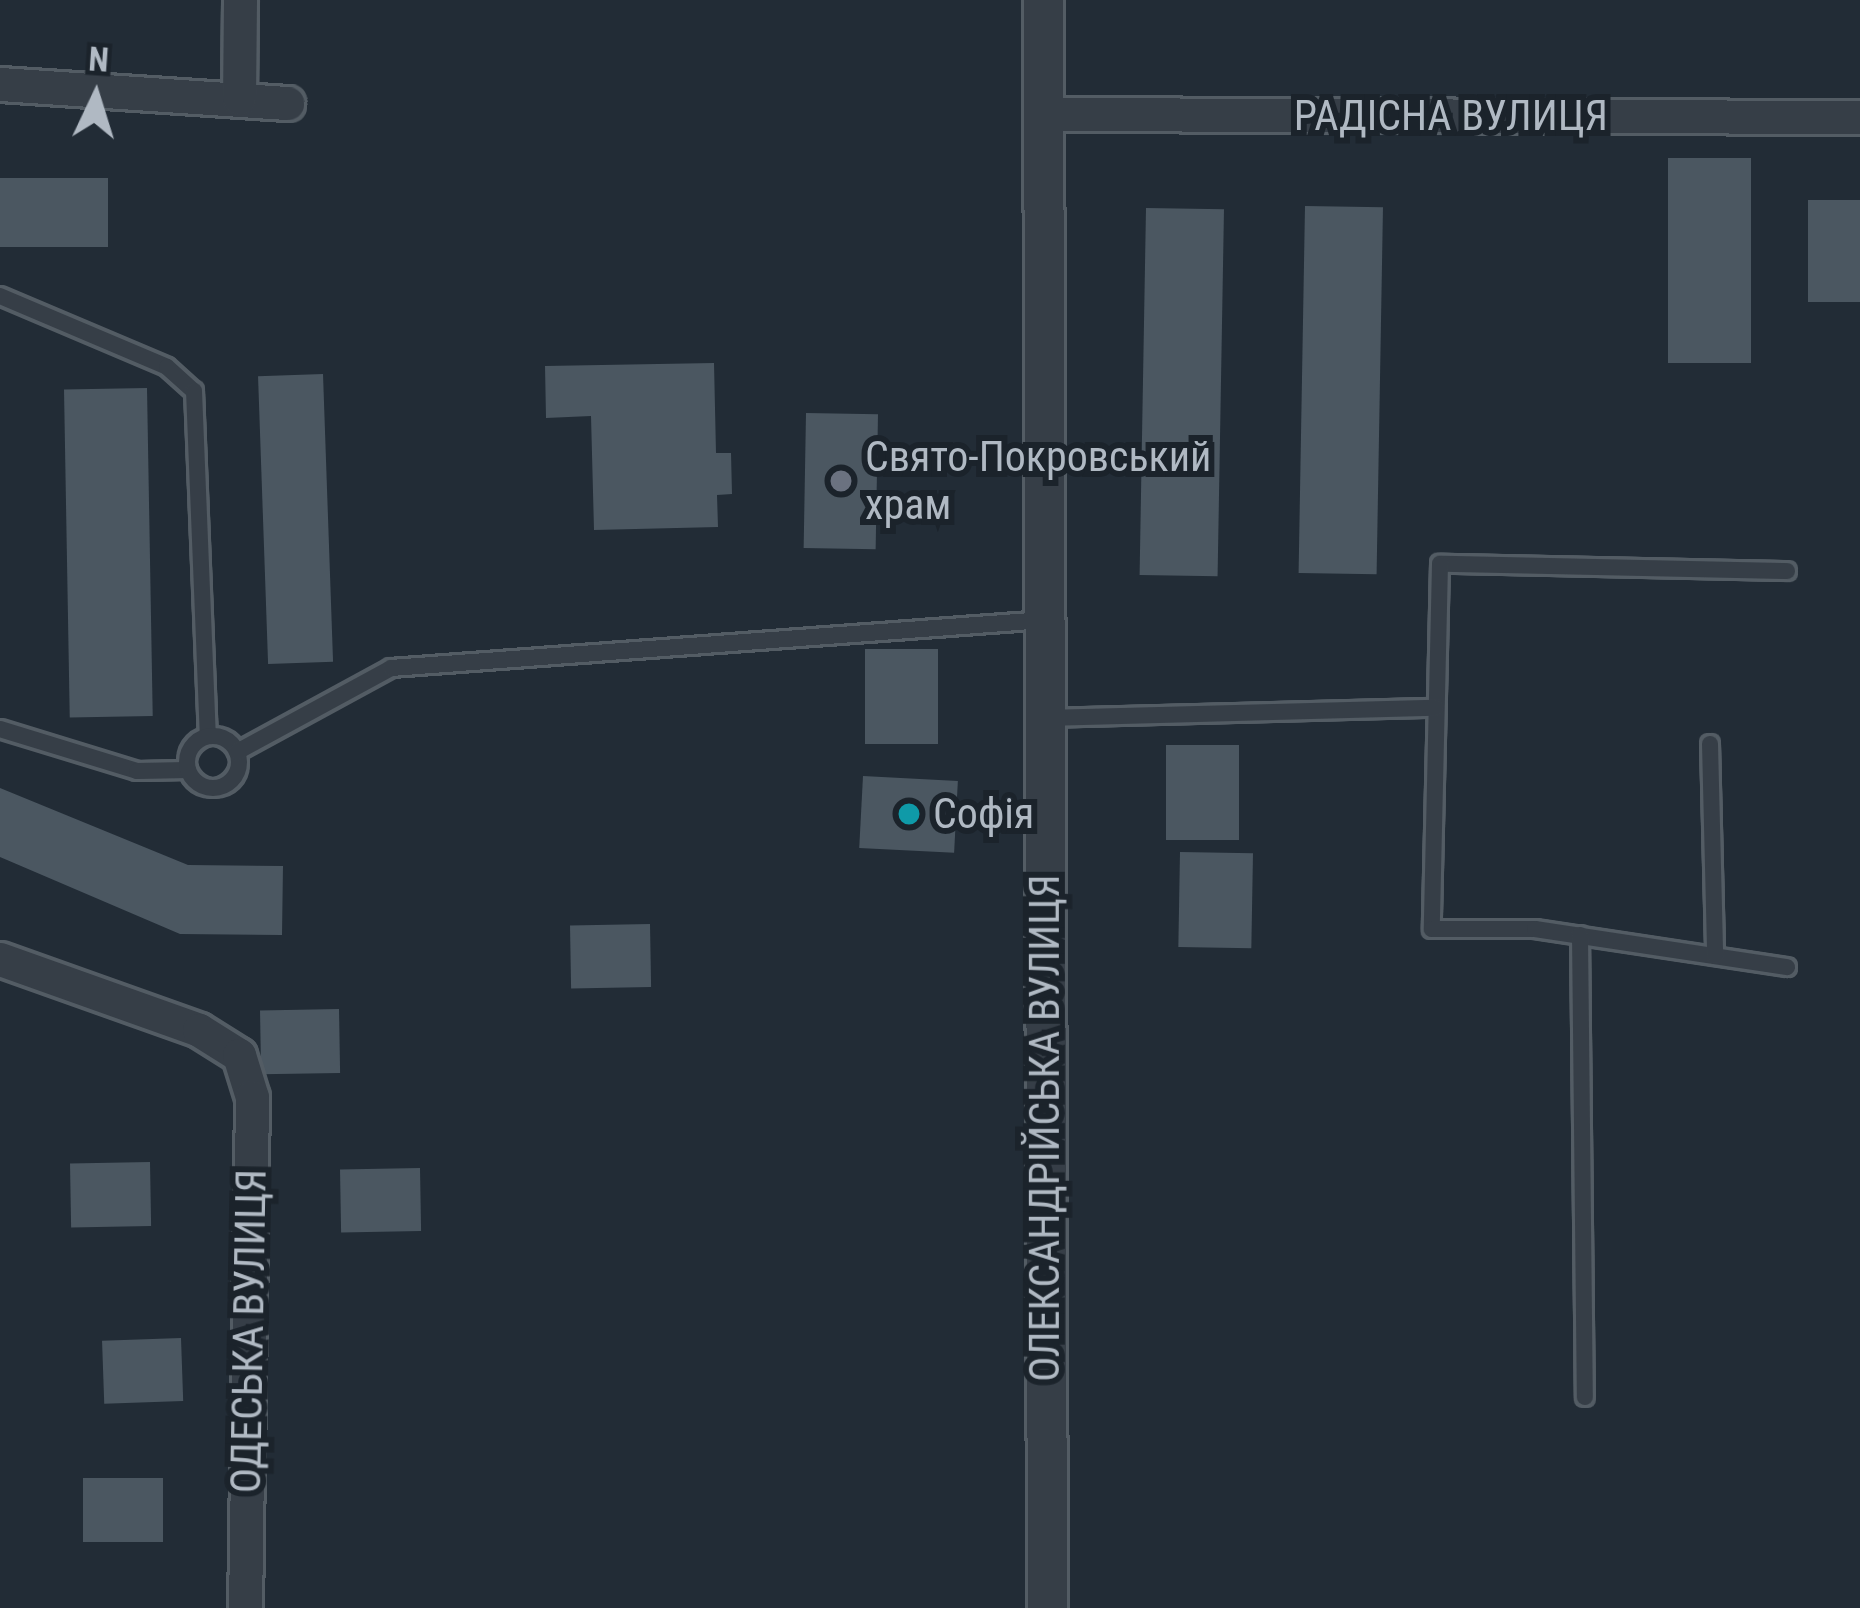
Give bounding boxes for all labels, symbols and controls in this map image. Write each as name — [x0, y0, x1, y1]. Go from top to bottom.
north arrow — [36, 36, 156, 156]
text: N — [87, 39, 110, 80]
street label: РАДІСНА ВУЛИЦЯ — [1294, 91, 1608, 141]
place label: Свято-Покровський храм — [865, 432, 1211, 530]
marker: Свято-Покровський храм — [828, 468, 854, 494]
place label: Софія — [933, 789, 1034, 839]
marker: Софія — [896, 801, 922, 827]
street label: ОЛЕКСАНДРІЙСЬКА ВУЛИЦЯ — [1020, 874, 1070, 1382]
street label: ОДЕСЬКА ВУЛИЦЯ — [221, 1168, 277, 1494]

